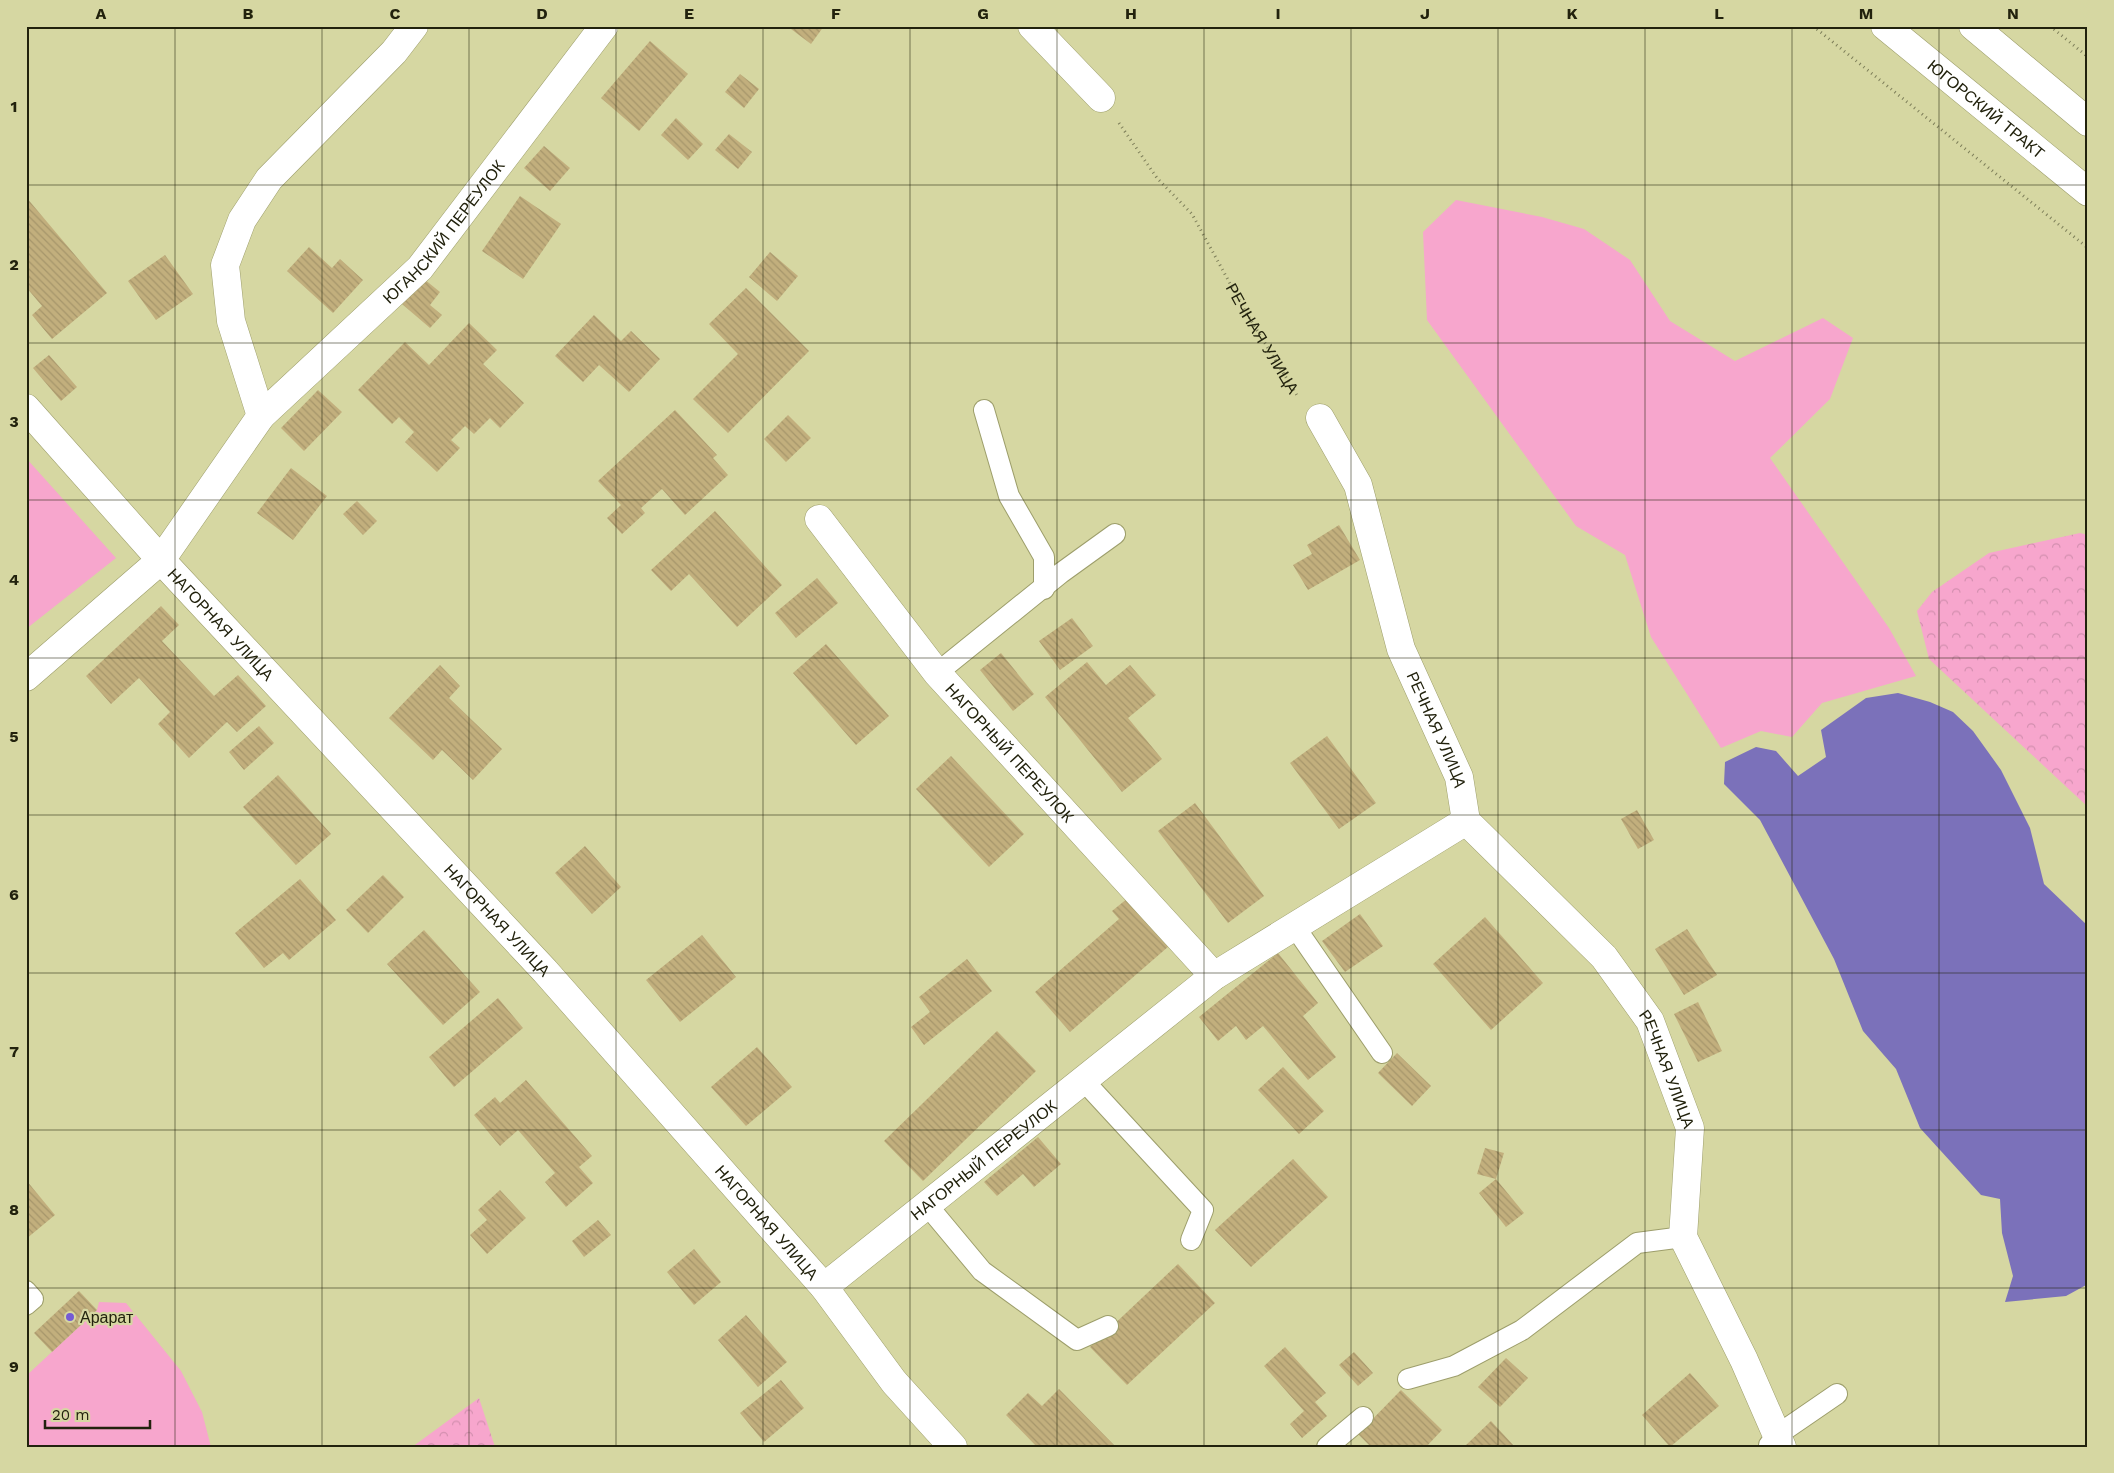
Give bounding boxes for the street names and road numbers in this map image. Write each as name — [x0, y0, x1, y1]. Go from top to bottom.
street label: ЮГОРСКИЙ ТРАКТ — [1924, 56, 2049, 163]
street label: ЮГАНСКИЙ ПЕРЕУЛОК — [379, 156, 509, 308]
street label: РЕЧНАЯ УЛИЦА — [1222, 280, 1303, 397]
street label: НАГОРНАЯ УЛИЦА — [164, 564, 278, 685]
street label: РЕЧНАЯ УЛИЦА — [1403, 669, 1470, 789]
street label: НАГОРНЫЙ ПЕРЕУЛОК — [941, 680, 1078, 827]
street label: НАГОРНАЯ УЛИЦА — [440, 860, 554, 981]
street label: РЕЧНАЯ УЛИЦА — [1635, 1006, 1698, 1131]
street label: НАГОРНЫЙ ПЕРЕУЛОК — [907, 1096, 1061, 1224]
street label: НАГОРНАЯ УЛИЦА — [711, 1161, 822, 1284]

